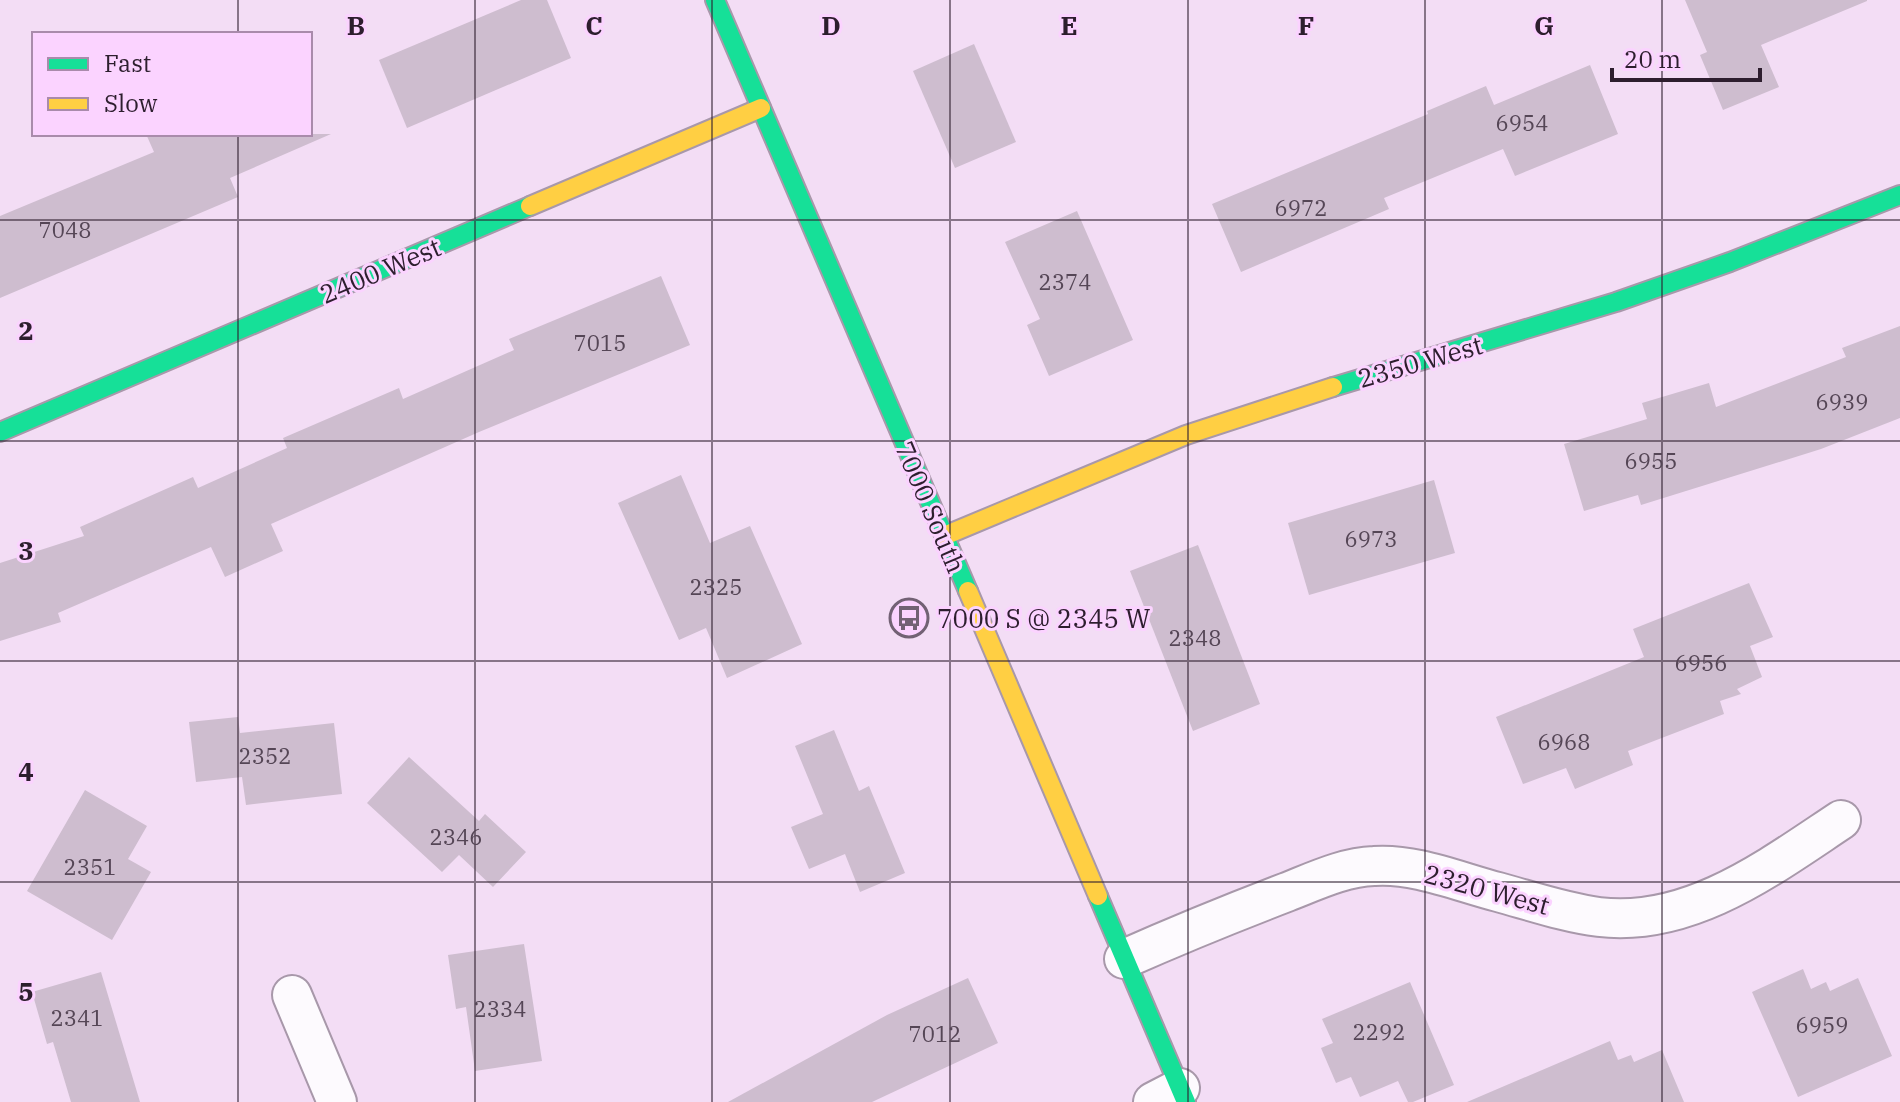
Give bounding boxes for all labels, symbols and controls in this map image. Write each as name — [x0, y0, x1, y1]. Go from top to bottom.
text: B — [347, 8, 365, 42]
text: C — [585, 8, 603, 42]
text: D — [821, 8, 841, 42]
text: E — [1060, 8, 1078, 42]
text: F — [1298, 8, 1314, 42]
text: G — [1534, 8, 1554, 42]
legend — [32, 32, 312, 136]
scale bar — [1612, 32, 1760, 82]
text: 20 m — [1624, 43, 1681, 75]
text: Fast — [104, 47, 151, 79]
text: Slow — [104, 87, 158, 119]
house number: 6954 — [1496, 108, 1548, 137]
house number: 6972 — [1275, 193, 1327, 222]
house number: 7048 — [39, 215, 91, 244]
street label: 2400 West — [314, 229, 446, 311]
house number: 2374 — [1039, 267, 1091, 296]
text: 2 — [18, 313, 34, 347]
street label: 2350 West — [1354, 327, 1486, 395]
house number: 7015 — [574, 328, 626, 357]
house number: 6939 — [1816, 387, 1868, 416]
street label: 7000 South — [888, 436, 974, 578]
house number: 6955 — [1625, 446, 1677, 475]
house number: 6973 — [1345, 524, 1397, 553]
text: 3 — [18, 533, 34, 567]
house number: 2325 — [690, 572, 742, 601]
bus stop icon: 7000 S @ 2345 W — [888, 597, 930, 639]
place label: 7000 S @ 2345 W — [937, 601, 1150, 635]
house number: 2348 — [1169, 623, 1221, 652]
house number: 6956 — [1675, 648, 1727, 677]
house number: 6968 — [1538, 727, 1590, 756]
house number: 2352 — [239, 741, 291, 770]
text: 4 — [18, 754, 34, 788]
house number: 2346 — [430, 822, 482, 851]
house number: 2351 — [64, 852, 116, 881]
street label: 2320 West — [1421, 856, 1553, 922]
text: 5 — [18, 974, 34, 1008]
house number: 2334 — [474, 994, 526, 1023]
house number: 2341 — [51, 1003, 103, 1032]
house number: 6959 — [1796, 1010, 1848, 1039]
house number: 2292 — [1353, 1017, 1405, 1046]
house number: 7012 — [909, 1019, 961, 1048]

